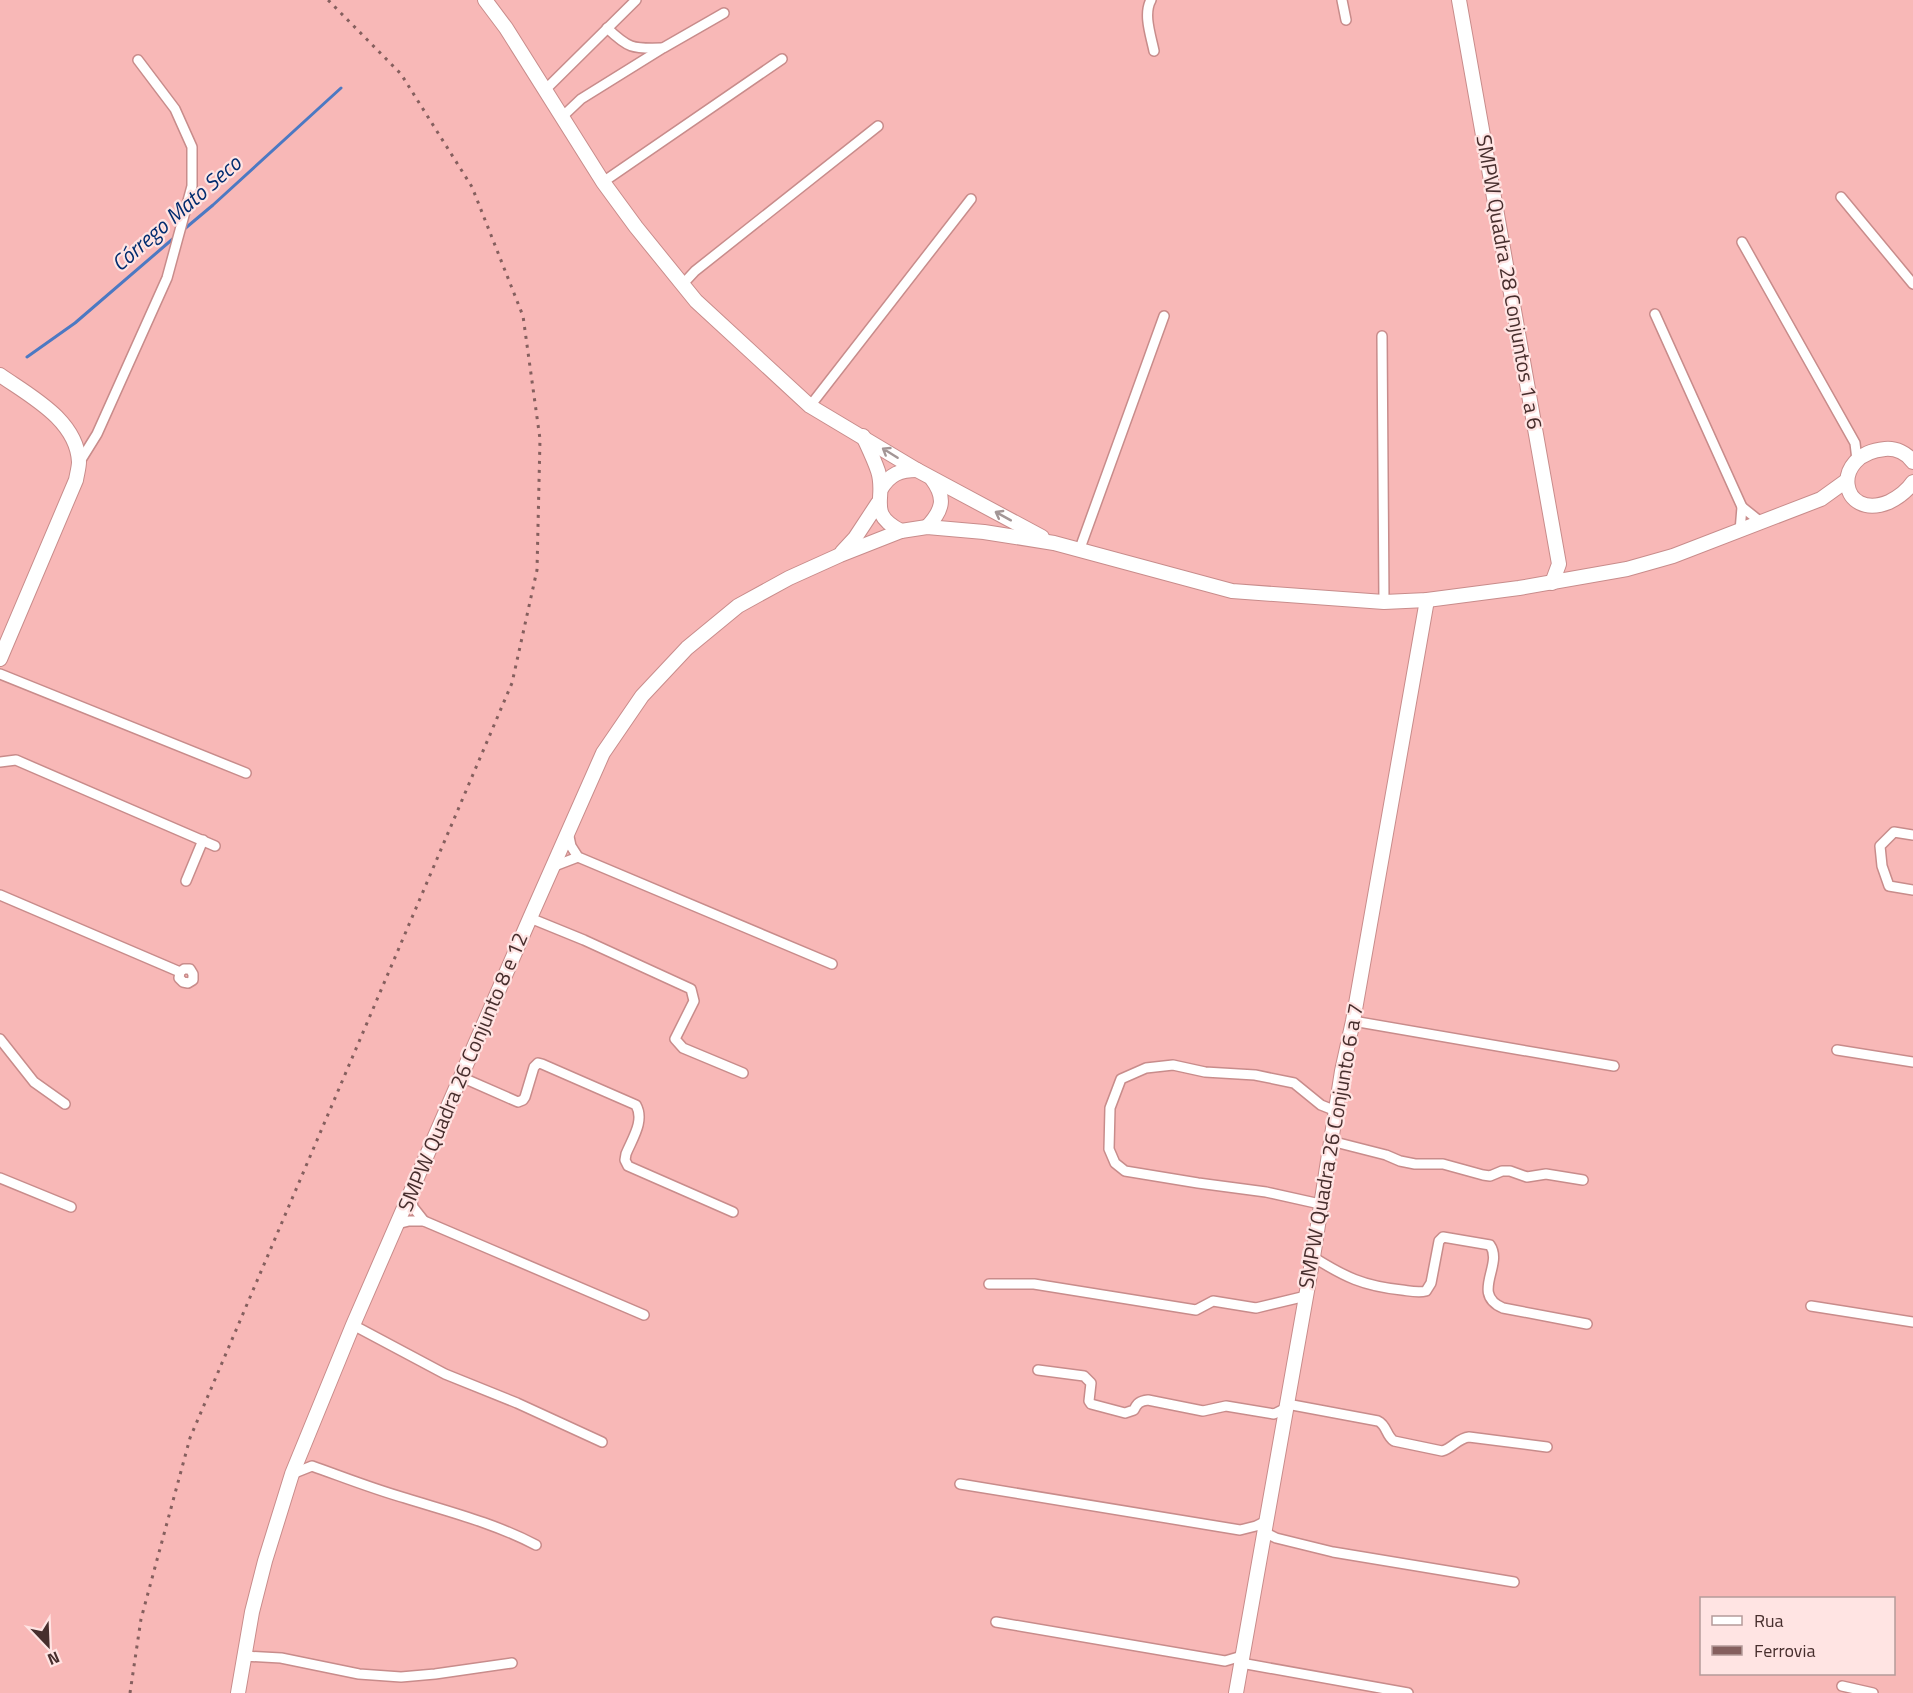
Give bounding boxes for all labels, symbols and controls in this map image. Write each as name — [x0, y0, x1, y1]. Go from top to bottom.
street label: SMPW Quadra 28 Conjuntos 1 a 6 — [1468, 132, 1552, 432]
water label: Córrego Mato Seco — [103, 146, 250, 279]
one-way arrow — [882, 447, 899, 459]
one-way arrow — [994, 510, 1012, 521]
street label: SMPW Quadra 26 Conjunto 8 e 12 — [389, 927, 536, 1216]
street label: SMPW Quadra 26 Conjunto 6 a 7 — [1289, 1001, 1371, 1291]
legend — [1700, 1597, 1895, 1675]
text: Rua — [1754, 1607, 1784, 1634]
north arrow — [18, 1615, 78, 1675]
text: Ferrovia — [1754, 1637, 1815, 1664]
text: N — [44, 1646, 64, 1672]

